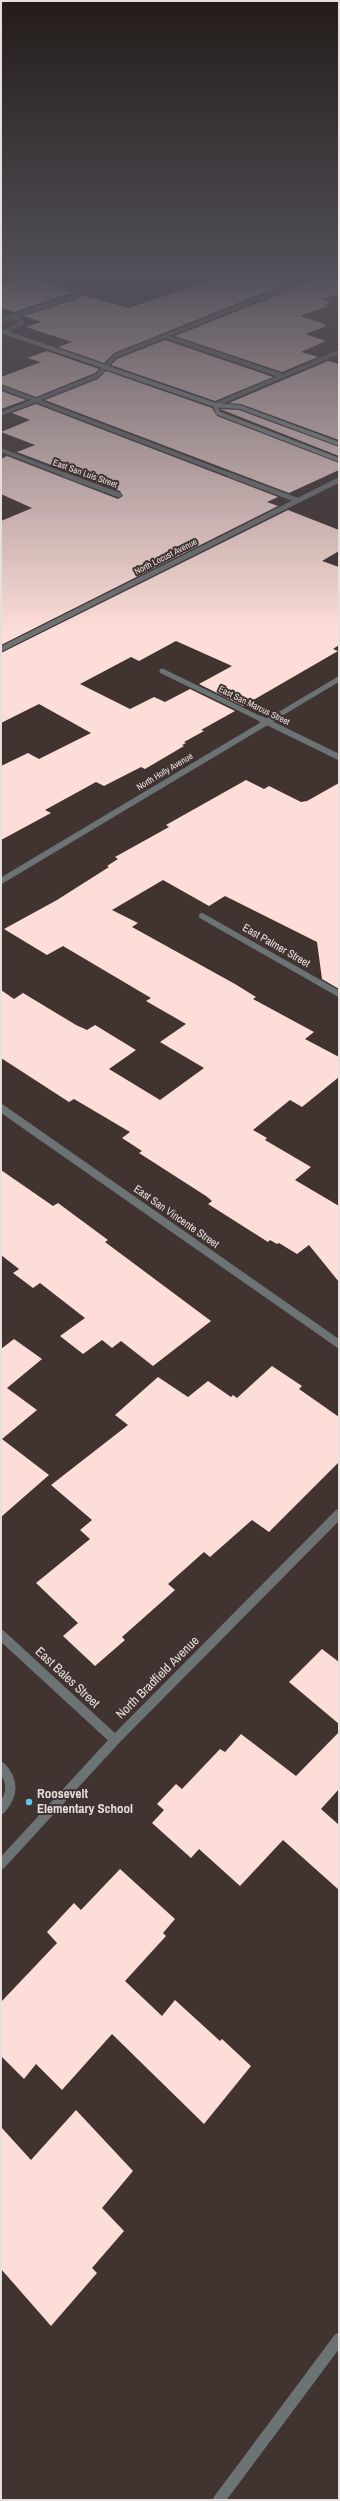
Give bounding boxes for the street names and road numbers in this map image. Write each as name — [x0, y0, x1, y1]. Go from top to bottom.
street label: East San Luis Street — [51, 457, 119, 491]
street label: North Locust Avenue — [133, 537, 199, 577]
street label: East San Marcus Street — [217, 684, 291, 728]
street label: North Holly Avenue — [135, 751, 195, 793]
street label: East Palmer Street — [240, 921, 312, 971]
street label: East San Vincente Street — [131, 1183, 221, 1251]
street label: North Bradfield Avenue — [113, 1633, 203, 1723]
street label: East Bales Street — [32, 1644, 102, 1712]

